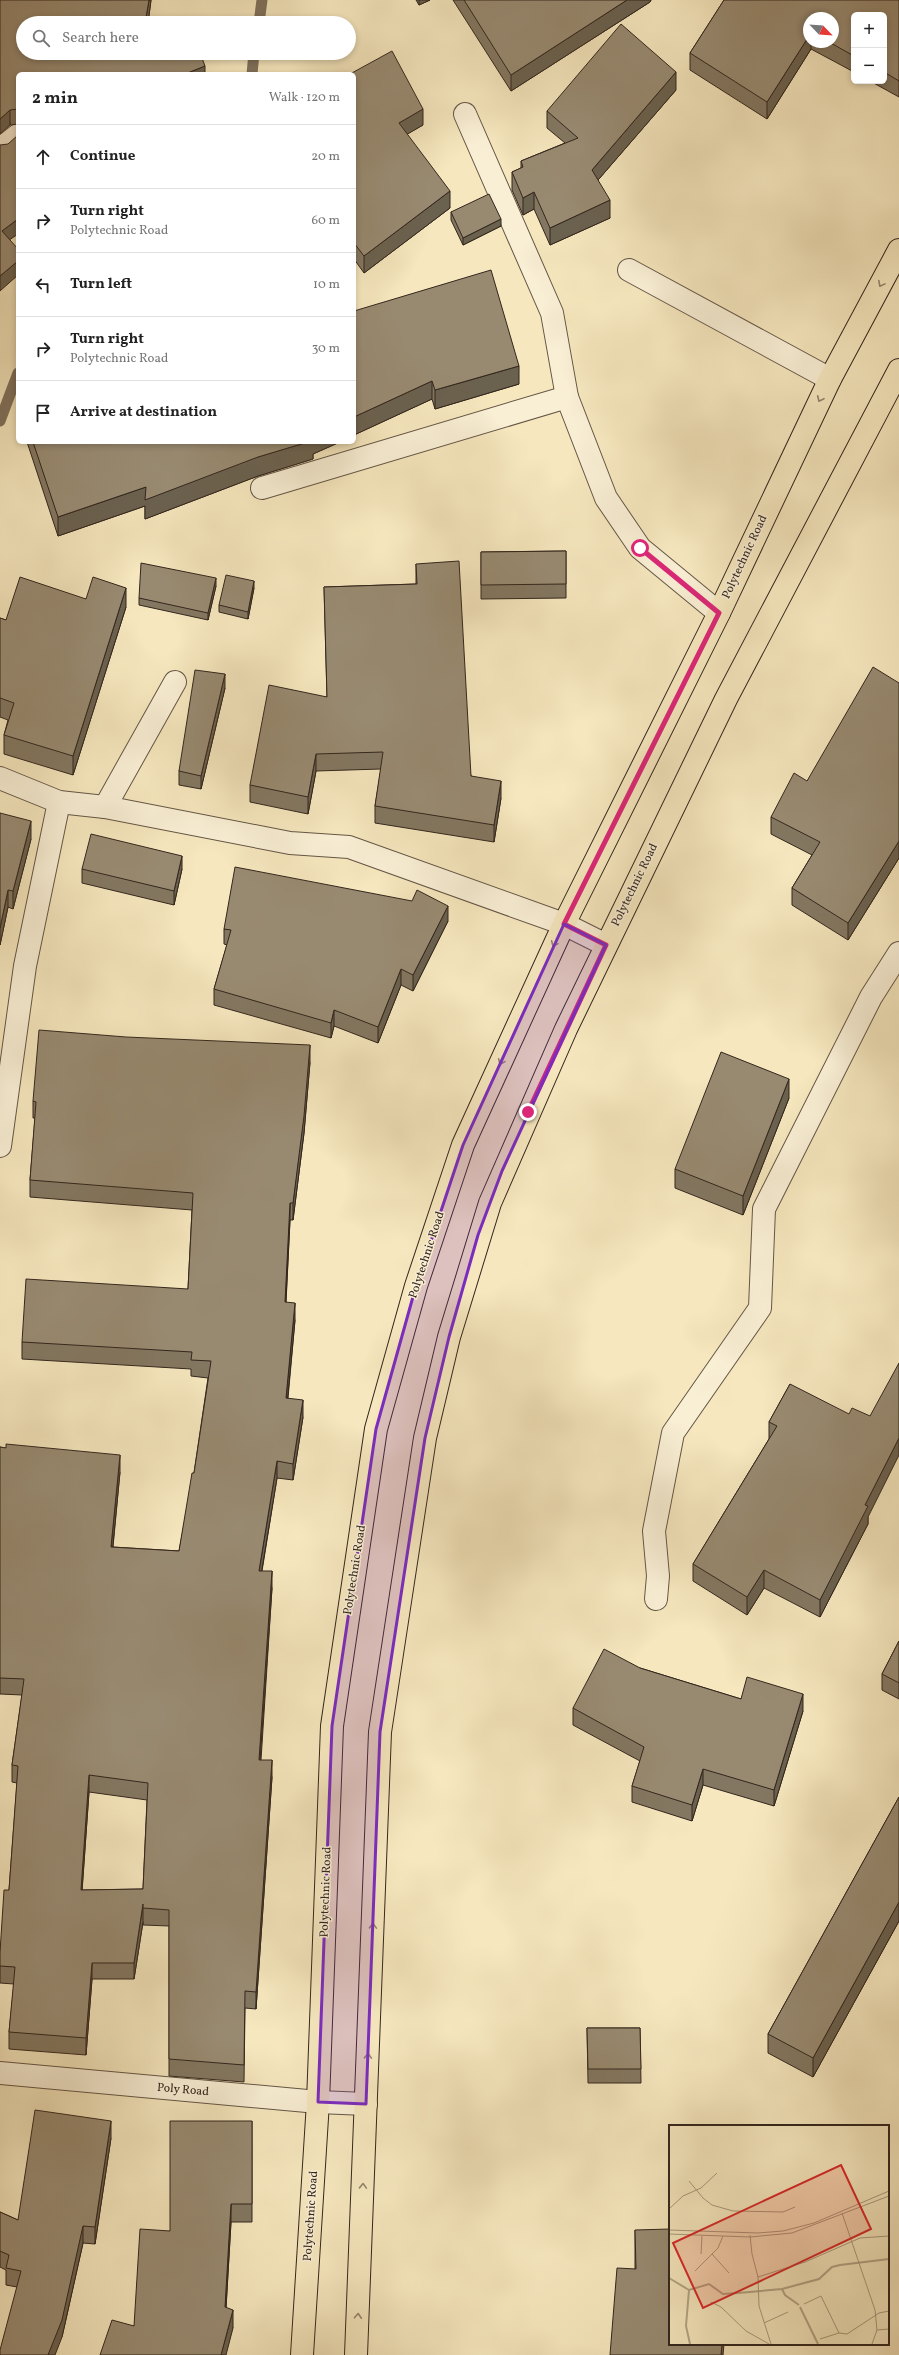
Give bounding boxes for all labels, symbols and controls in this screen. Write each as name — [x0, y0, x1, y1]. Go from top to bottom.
north arrow — [803, 12, 839, 48]
map controls — [851, 12, 887, 84]
button: + — [851, 12, 887, 48]
search box — [16, 16, 356, 60]
icon: search — [30, 27, 52, 49]
text: Search here — [62, 28, 139, 49]
button: − — [851, 48, 887, 84]
text: 2 min — [32, 87, 78, 110]
text: Walk · 120 m — [269, 89, 340, 107]
icon: ahead — [32, 146, 54, 168]
text: Continue — [70, 146, 135, 167]
text: 20 m — [311, 148, 340, 166]
text: Turn right — [70, 201, 144, 222]
icon: right — [32, 210, 54, 232]
text: 60 m — [312, 212, 340, 230]
text: Polytechnic Road — [70, 222, 168, 240]
icon: left — [32, 274, 54, 296]
text: Turn left — [70, 274, 132, 295]
text: 10 m — [313, 276, 340, 294]
one-way arrow — [878, 280, 885, 287]
text: Turn right — [70, 329, 144, 350]
icon: right — [32, 338, 54, 360]
text: 30 m — [312, 340, 340, 358]
text: Polytechnic Road — [70, 350, 168, 368]
one-way arrow — [817, 395, 825, 403]
icon: arrive — [32, 402, 54, 424]
text: Arrive at destination — [70, 402, 217, 423]
street label: Polytechnic Road — [719, 512, 772, 601]
route start — [631, 539, 649, 557]
street label: Polytechnic Road — [608, 841, 662, 929]
one-way arrow — [551, 940, 559, 947]
one-way arrow — [498, 1058, 506, 1066]
route end — [519, 1103, 537, 1121]
street label: Polytechnic Road — [405, 1209, 449, 1301]
street label: Polytechnic Road — [340, 1524, 370, 1616]
street label: Polytechnic Road — [316, 1846, 336, 1938]
one-way arrow — [369, 1923, 377, 1929]
one-way arrow — [364, 2053, 372, 2059]
street label: Poly Road — [156, 2080, 210, 2100]
inset map — [669, 2125, 889, 2345]
street label: Polytechnic Road — [300, 2170, 322, 2262]
one-way arrow — [359, 2183, 368, 2189]
one-way arrow — [354, 2313, 362, 2319]

